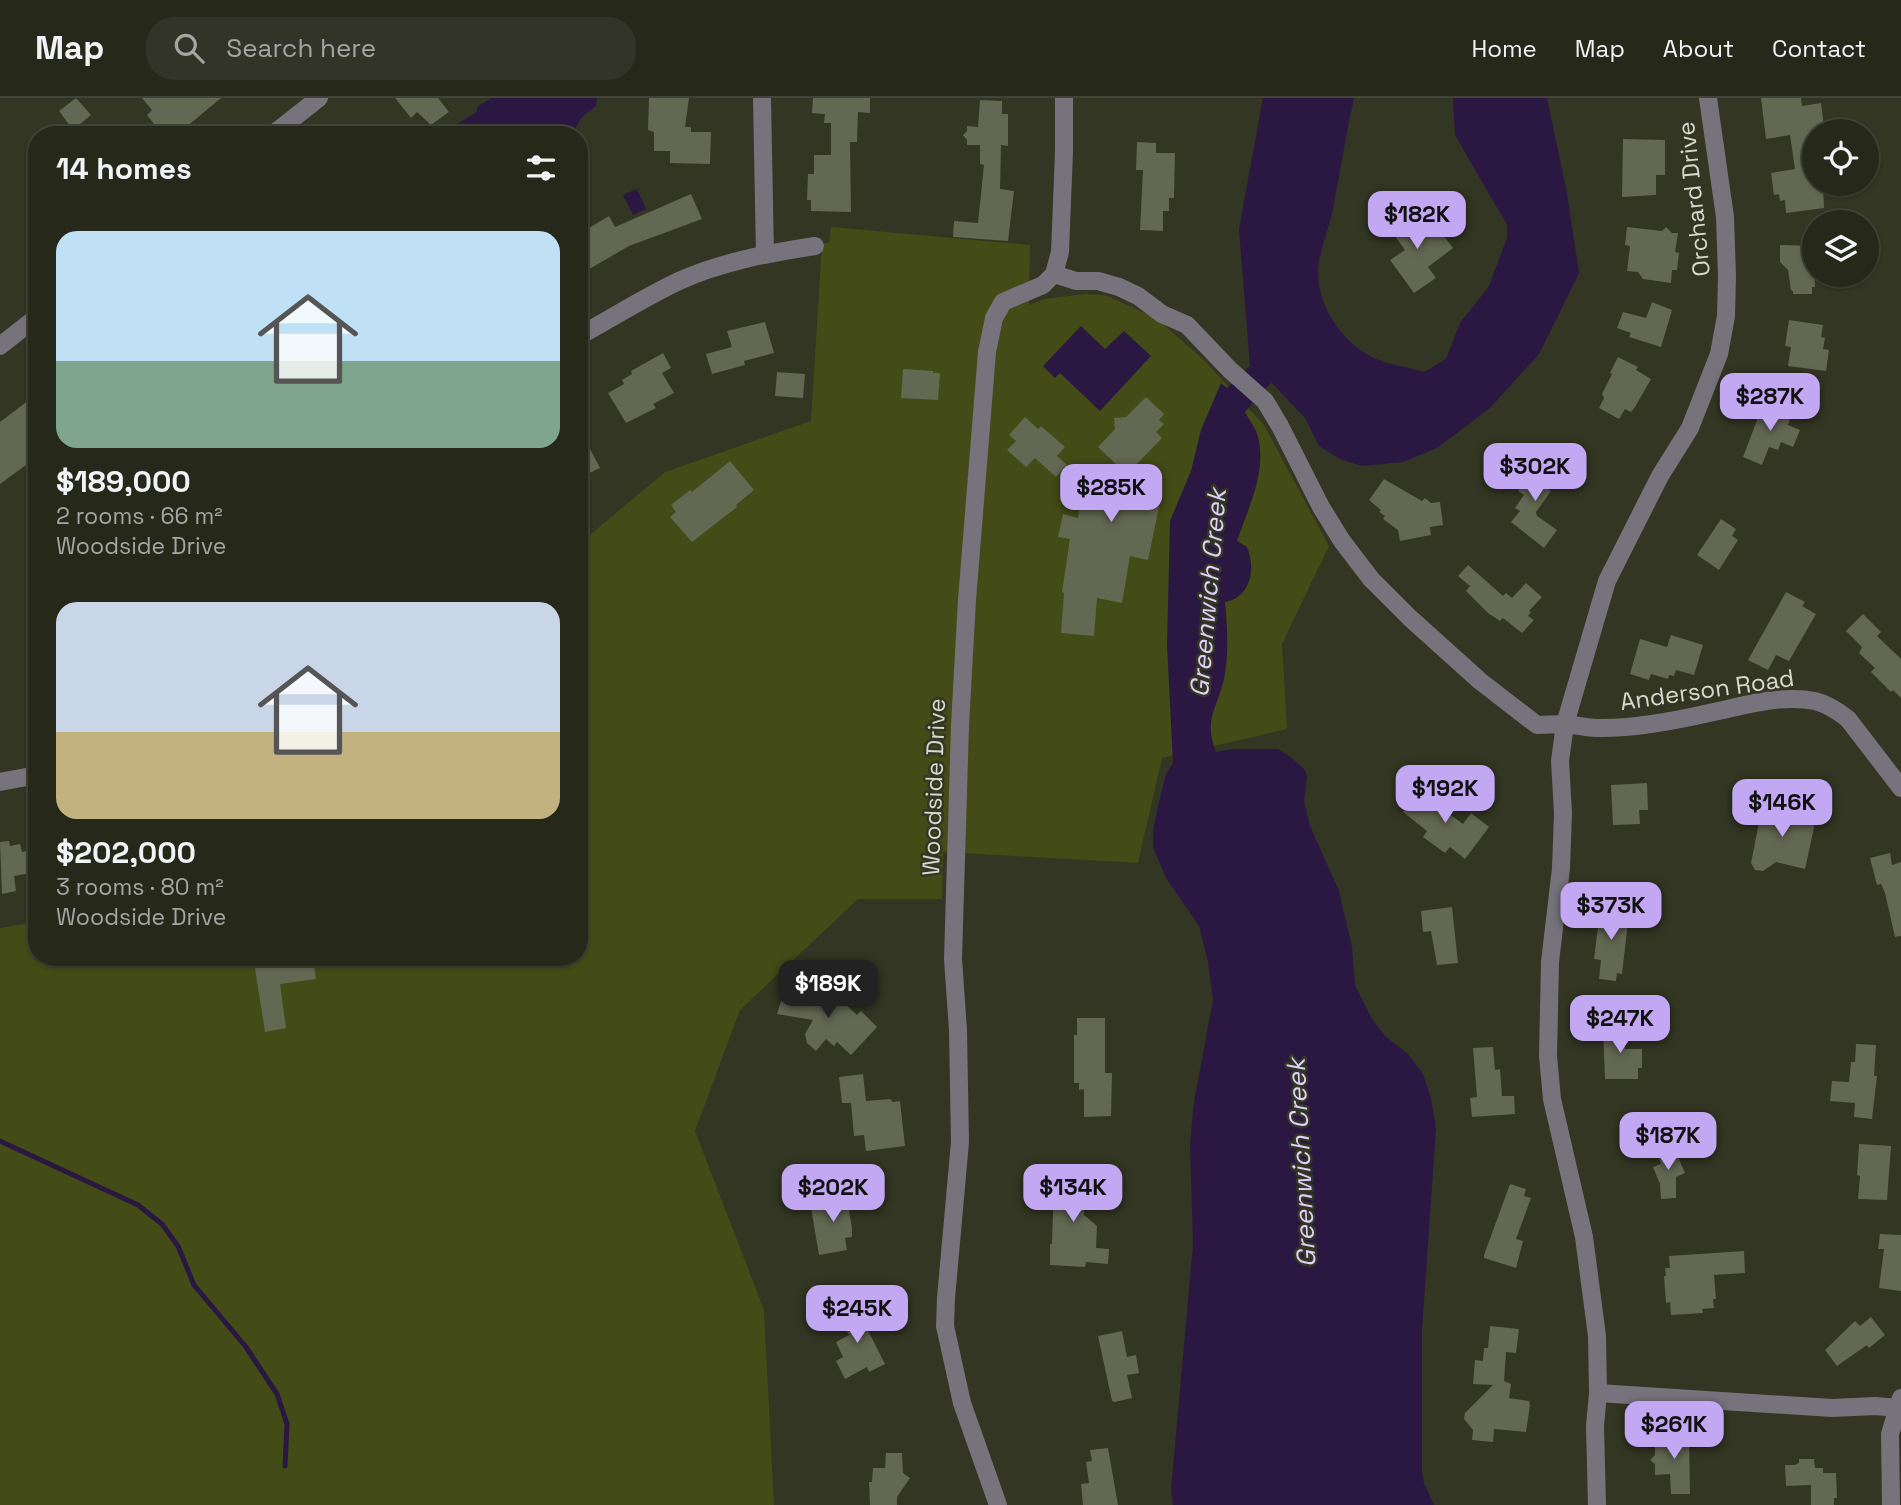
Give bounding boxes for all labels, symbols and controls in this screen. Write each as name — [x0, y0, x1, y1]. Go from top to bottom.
search box — [146, 17, 636, 80]
text: Map — [35, 27, 104, 69]
icon: search — [170, 29, 208, 67]
text: Search here — [226, 31, 376, 65]
text: Home — [1471, 33, 1537, 64]
text: Map — [1575, 33, 1625, 64]
text: About — [1663, 33, 1734, 64]
text: Contact — [1772, 33, 1866, 64]
map controls — [1802, 119, 1879, 287]
button: locate — [1802, 119, 1879, 196]
street label: Orchard Drive — [1670, 120, 1717, 278]
text: 14 homes — [56, 149, 192, 188]
icon: filters — [522, 149, 560, 187]
pin: $182K — [1368, 192, 1466, 251]
text: $182K — [1384, 199, 1450, 229]
button: layers — [1802, 210, 1879, 287]
icon: home — [245, 276, 371, 402]
pin: $287K — [1721, 374, 1819, 433]
text: $287K — [1736, 381, 1804, 411]
pin: $302K — [1486, 444, 1584, 503]
text: $302K — [1500, 451, 1570, 481]
text: $189,000 — [56, 462, 191, 501]
pin: $285K — [1062, 464, 1160, 524]
text: $285K — [1076, 472, 1146, 502]
water label: Greenwich Creek — [1182, 484, 1234, 699]
text: 2 rooms · 66 m² — [56, 501, 223, 531]
text: Woodside Drive — [56, 531, 226, 561]
icon: home — [245, 647, 371, 773]
street label: Anderson Road — [1618, 662, 1796, 717]
street label: Woodside Drive — [915, 698, 952, 876]
pin: $192K — [1396, 766, 1494, 825]
text: $192K — [1412, 773, 1478, 803]
pin: $146K — [1733, 780, 1831, 839]
text: $146K — [1748, 787, 1816, 817]
text: $202,000 — [56, 833, 196, 872]
text: 3 rooms · 80 m² — [56, 872, 224, 902]
pin: $373K — [1562, 882, 1660, 942]
text: $373K — [1576, 890, 1646, 920]
text: Woodside Drive — [56, 902, 226, 932]
pin: $189K — [779, 960, 877, 1020]
text: $189K — [795, 968, 861, 998]
pin: $247K — [1571, 996, 1669, 1055]
text: $247K — [1586, 1003, 1654, 1033]
water label: Greenwich Creek — [1278, 1055, 1323, 1268]
pin: $187K — [1619, 1112, 1717, 1172]
text: $187K — [1635, 1120, 1701, 1150]
pin: $202K — [784, 1164, 882, 1224]
pin: $134K — [1024, 1164, 1122, 1224]
text: $202K — [798, 1172, 868, 1202]
text: $134K — [1039, 1172, 1107, 1202]
pin: $245K — [808, 1286, 906, 1345]
text: $245K — [822, 1293, 892, 1323]
pin: $261K — [1625, 1402, 1723, 1461]
text: $261K — [1641, 1409, 1707, 1439]

